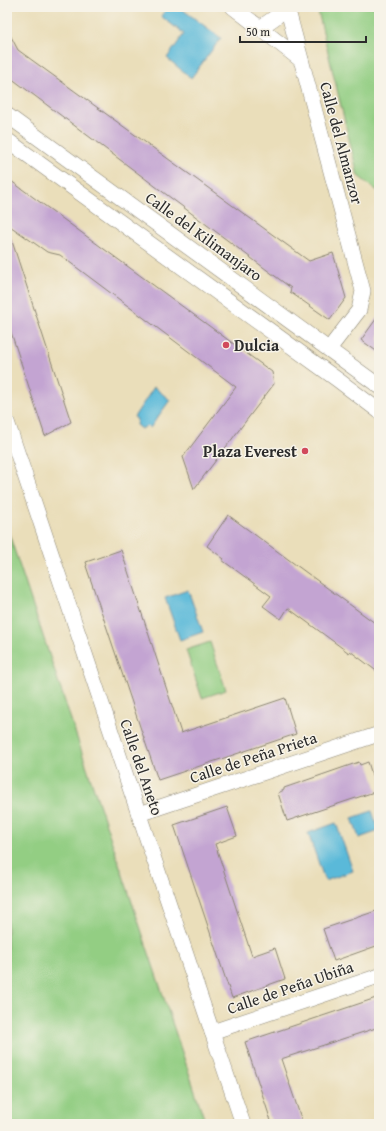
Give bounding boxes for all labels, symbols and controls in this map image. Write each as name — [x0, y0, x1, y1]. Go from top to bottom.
scale bar — [240, 18, 366, 44]
text: 50 m — [246, 23, 270, 40]
street label: Calle del Almanzor — [314, 79, 370, 207]
street label: Calle del Kilimanjaro — [141, 185, 267, 287]
place label: Dulcia — [234, 333, 280, 357]
marker: Dulcia — [221, 340, 231, 350]
place label: Plaza Everest — [203, 439, 297, 463]
marker: Plaza Everest — [300, 446, 310, 456]
street label: Calle del Aneto — [114, 716, 170, 818]
street label: Calle de Peña Prieta — [186, 725, 320, 789]
street label: Calle de Peña Ubiña — [224, 954, 357, 1020]

